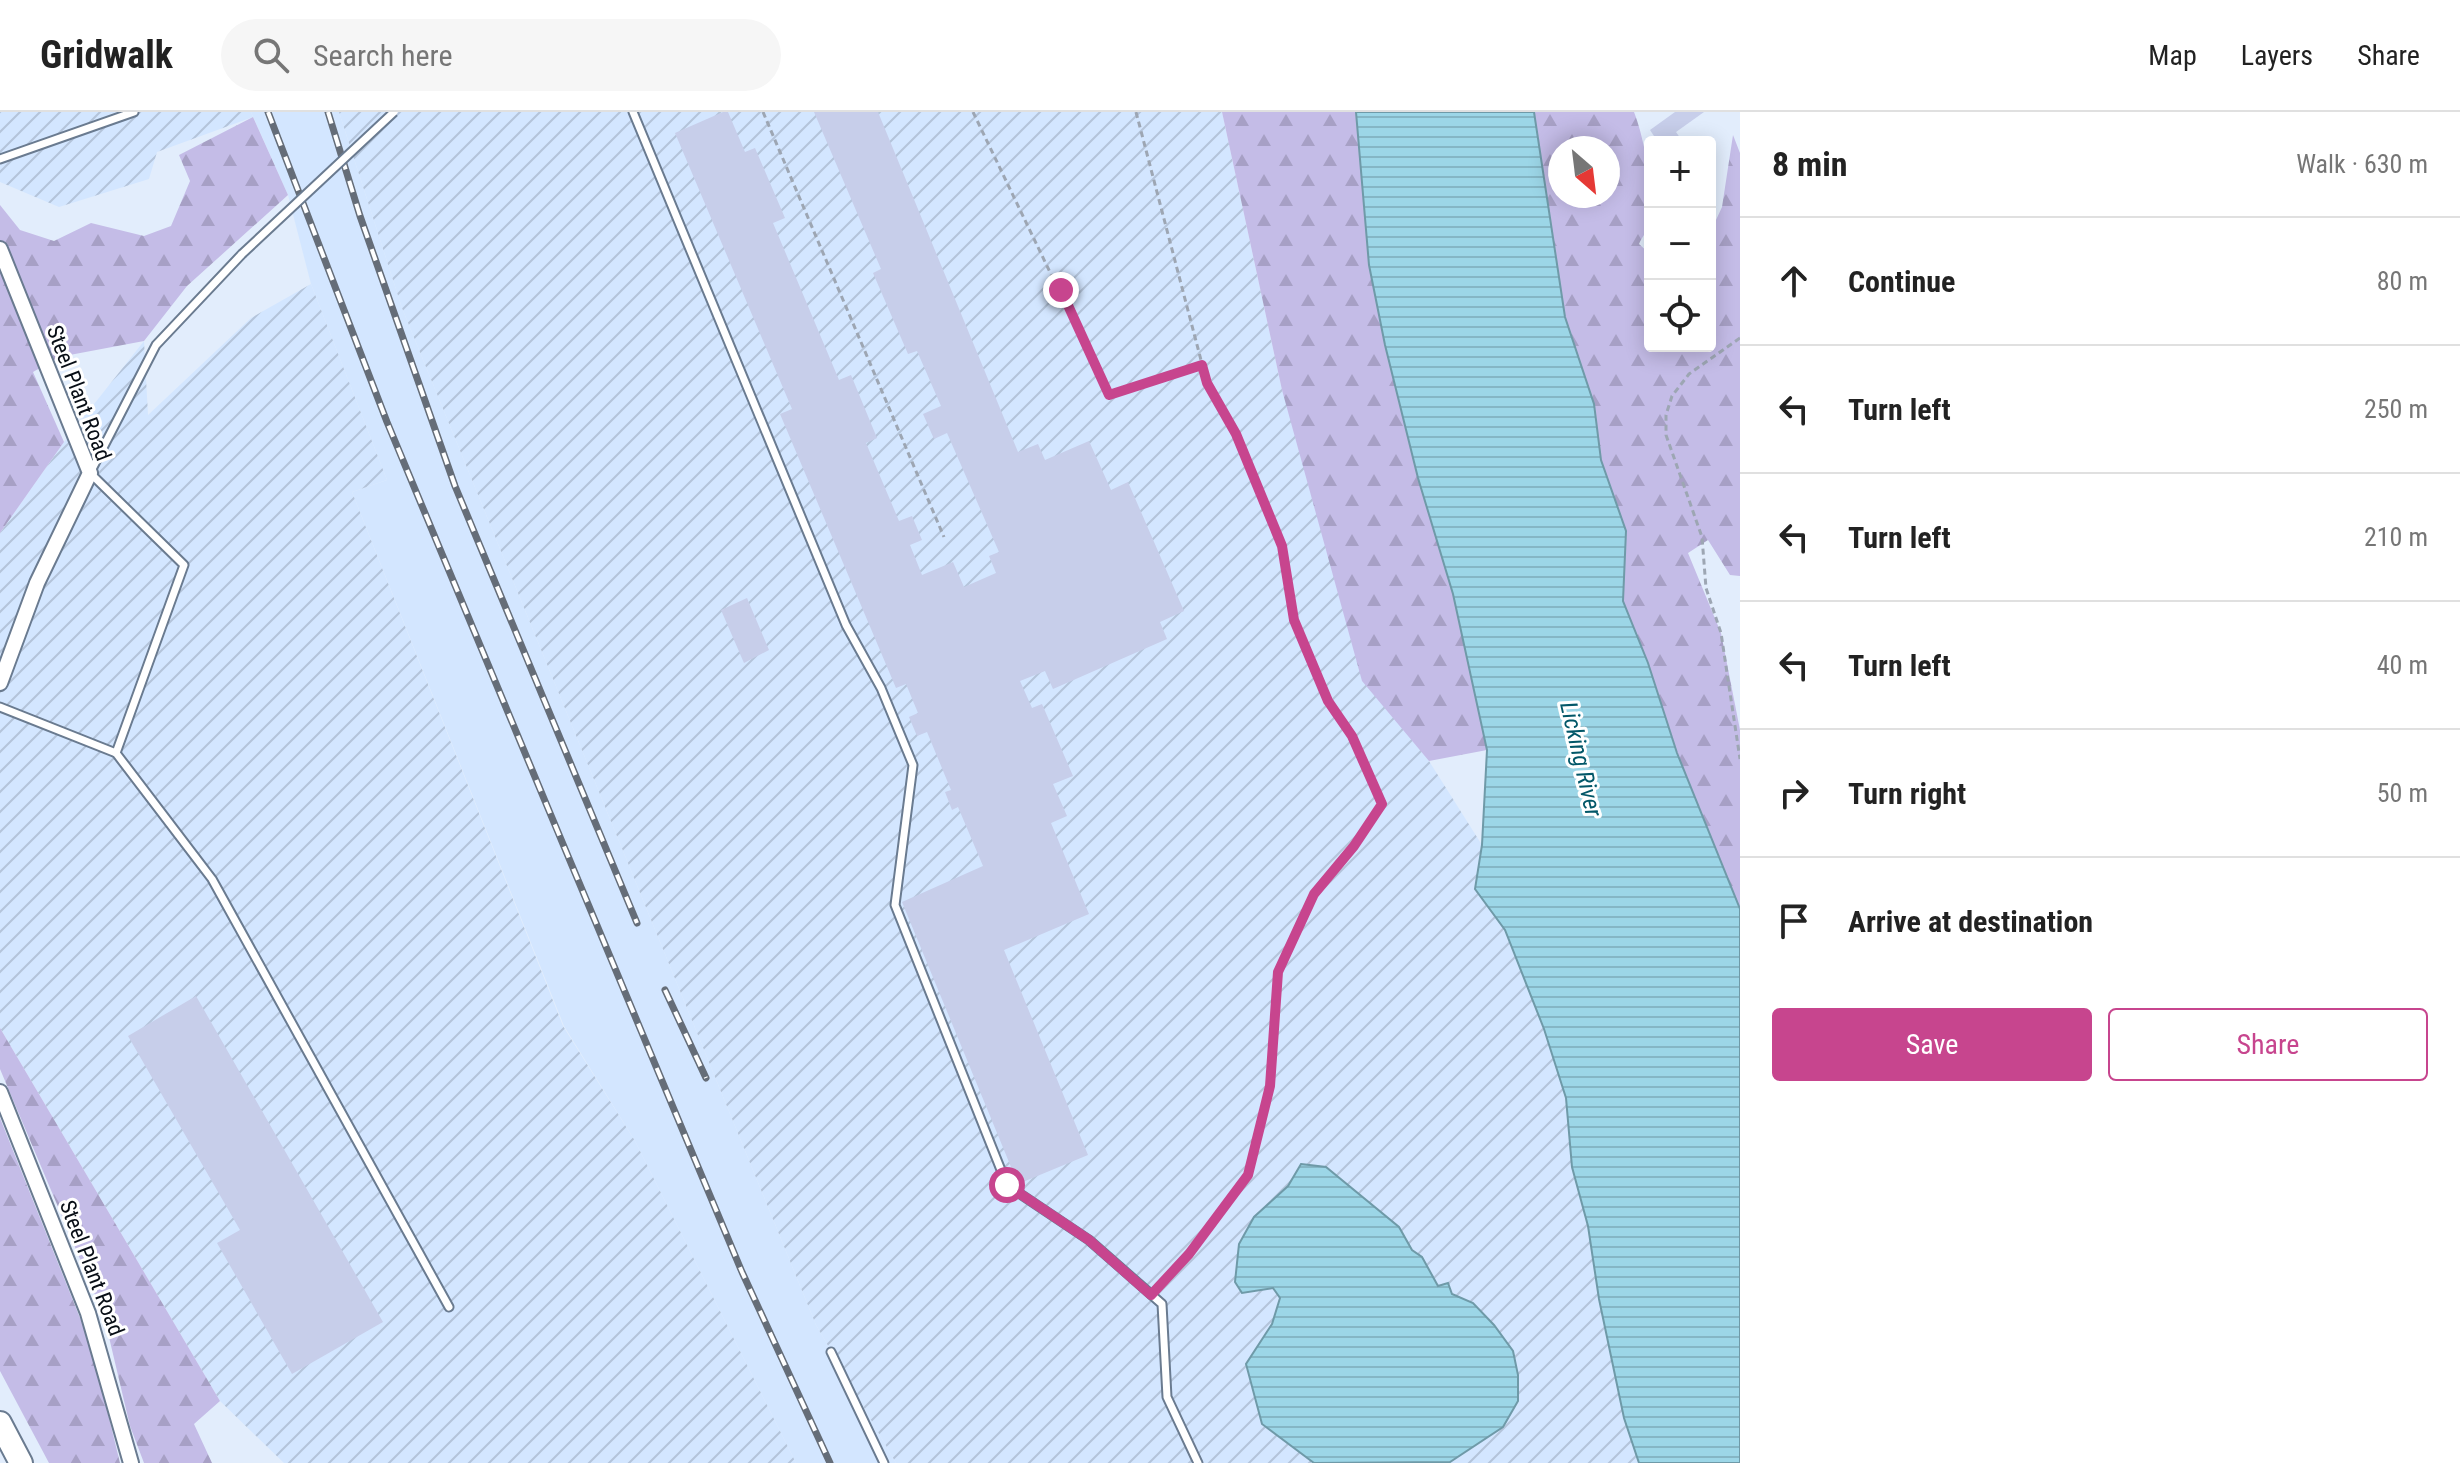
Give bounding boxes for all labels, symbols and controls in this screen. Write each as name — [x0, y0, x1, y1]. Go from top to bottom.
search box — [221, 19, 781, 91]
text: Gridwalk — [40, 33, 173, 77]
icon: search — [249, 33, 293, 77]
text: Search here — [313, 38, 453, 73]
text: Map — [2148, 39, 2197, 72]
text: Layers — [2241, 39, 2313, 72]
text: Share — [2357, 39, 2420, 72]
north arrow — [1548, 136, 1620, 208]
map controls — [1644, 136, 1716, 352]
button: + — [1644, 136, 1716, 208]
text: 8 min — [1772, 144, 1848, 184]
text: Walk · 630 m — [2296, 149, 2428, 179]
button: − — [1644, 208, 1716, 280]
icon: ahead — [1772, 259, 1816, 303]
text: Continue — [1848, 264, 1955, 299]
text: 80 m — [2377, 266, 2428, 296]
route end — [1043, 272, 1079, 308]
button: locate — [1644, 280, 1716, 352]
street label: Steel Plant Road — [42, 322, 116, 464]
icon: left — [1772, 387, 1816, 431]
text: Turn left — [1848, 392, 1951, 427]
text: 250 m — [2364, 394, 2428, 424]
icon: left — [1772, 515, 1816, 559]
text: Turn left — [1848, 520, 1951, 555]
text: 210 m — [2364, 522, 2428, 552]
icon: left — [1772, 643, 1816, 687]
text: Turn left — [1848, 648, 1951, 683]
text: 40 m — [2377, 650, 2428, 680]
water label: Licking River — [1554, 699, 1608, 820]
icon: right — [1772, 771, 1816, 815]
text: Turn right — [1848, 776, 1966, 811]
text: 50 m — [2377, 778, 2428, 808]
icon: arrive — [1772, 899, 1816, 943]
text: Arrive at destination — [1848, 904, 2093, 939]
button: Save — [1772, 1008, 2092, 1081]
button: Share — [2108, 1008, 2428, 1081]
route start — [989, 1167, 1025, 1203]
street label: Steel Plant Road — [55, 1197, 129, 1339]

